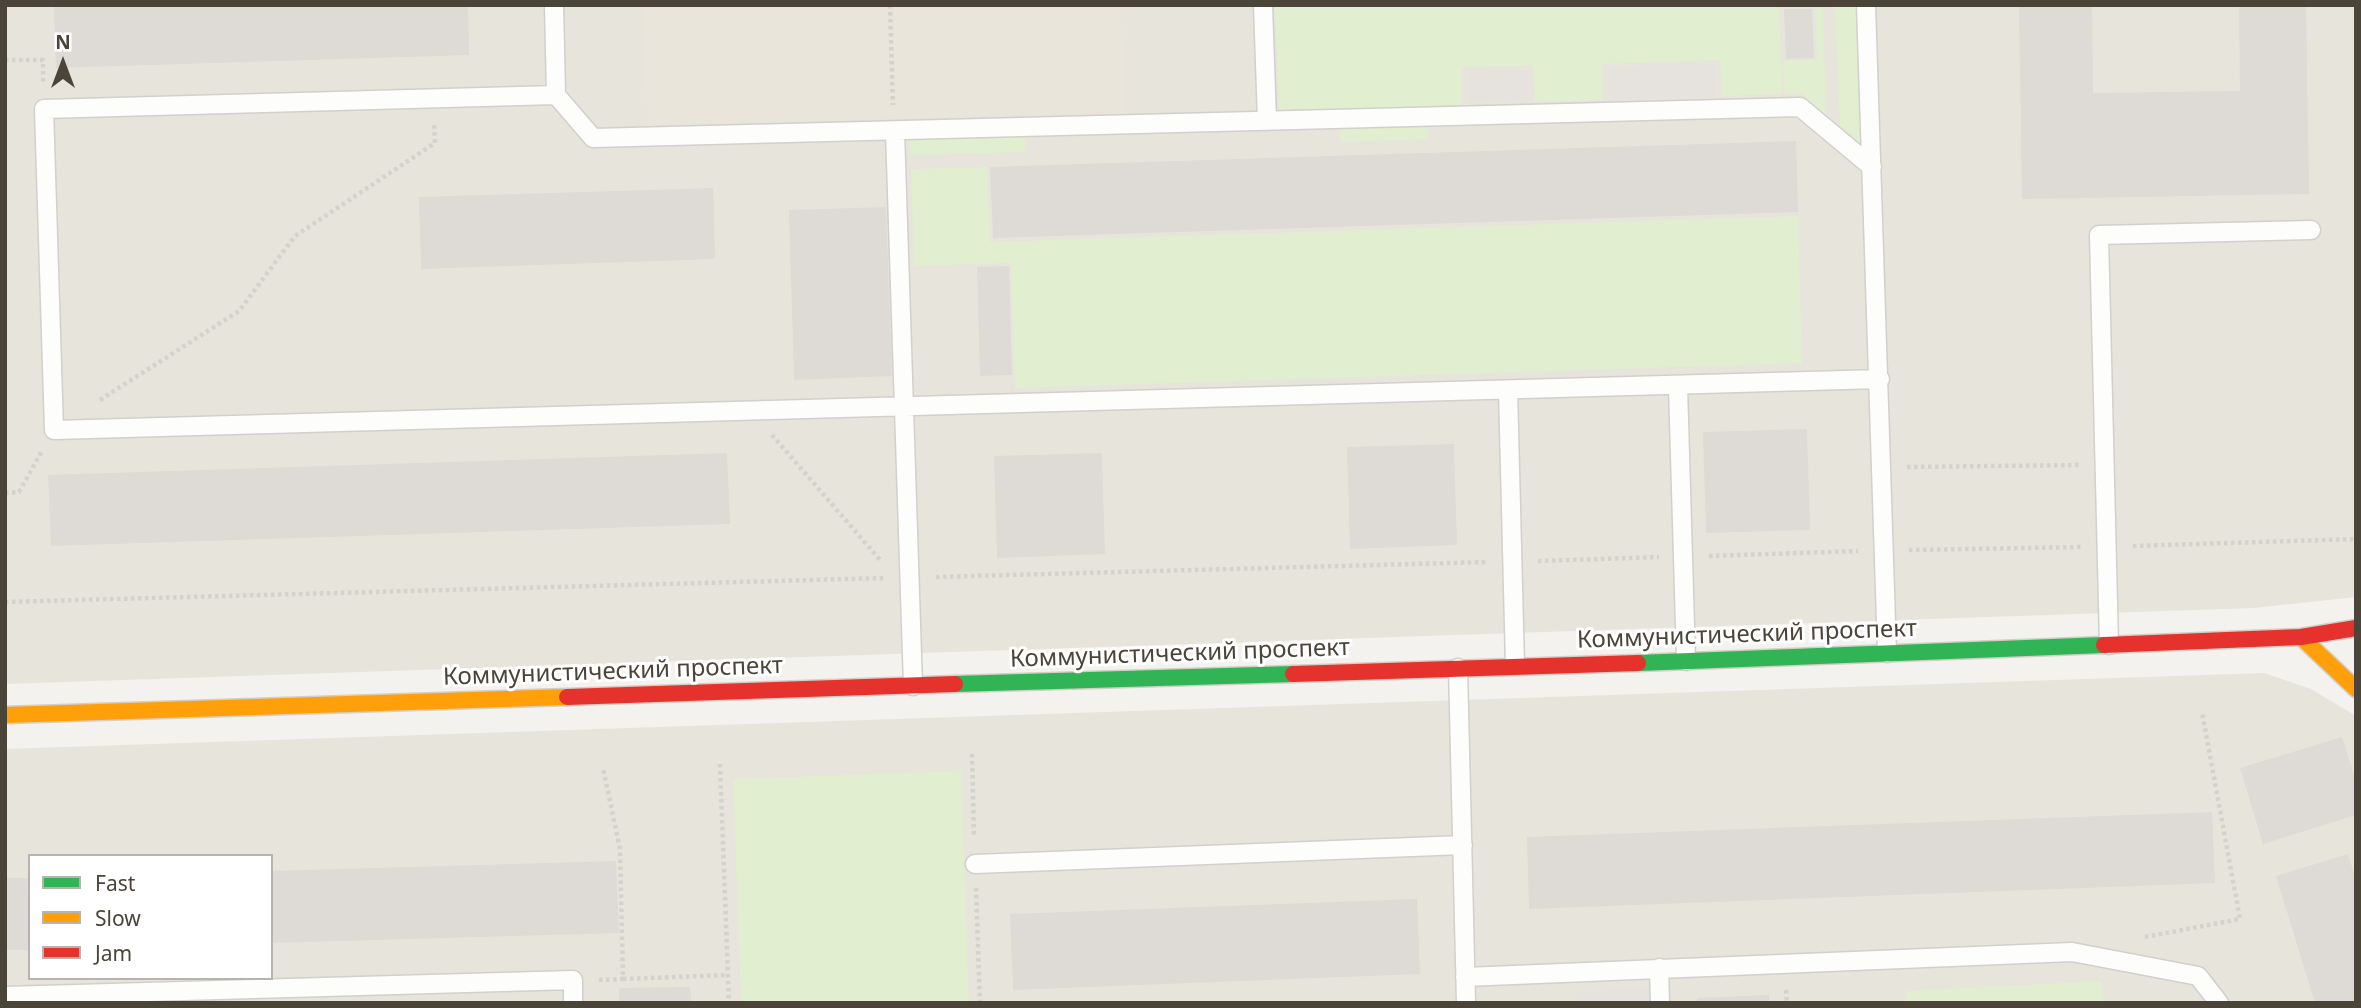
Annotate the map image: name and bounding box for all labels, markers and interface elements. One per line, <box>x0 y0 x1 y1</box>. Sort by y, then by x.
north arrow <box>28 28 98 98</box>
text: N <box>55 29 71 55</box>
street label: Коммунистический проспект <box>1576 615 1918 655</box>
street label: Коммунистический проспект <box>1009 634 1351 674</box>
street label: Коммунистический проспект <box>442 652 784 692</box>
legend <box>28 854 273 980</box>
text: Fast <box>95 869 135 897</box>
text: Slow <box>95 904 141 932</box>
text: Jam <box>95 939 132 967</box>

